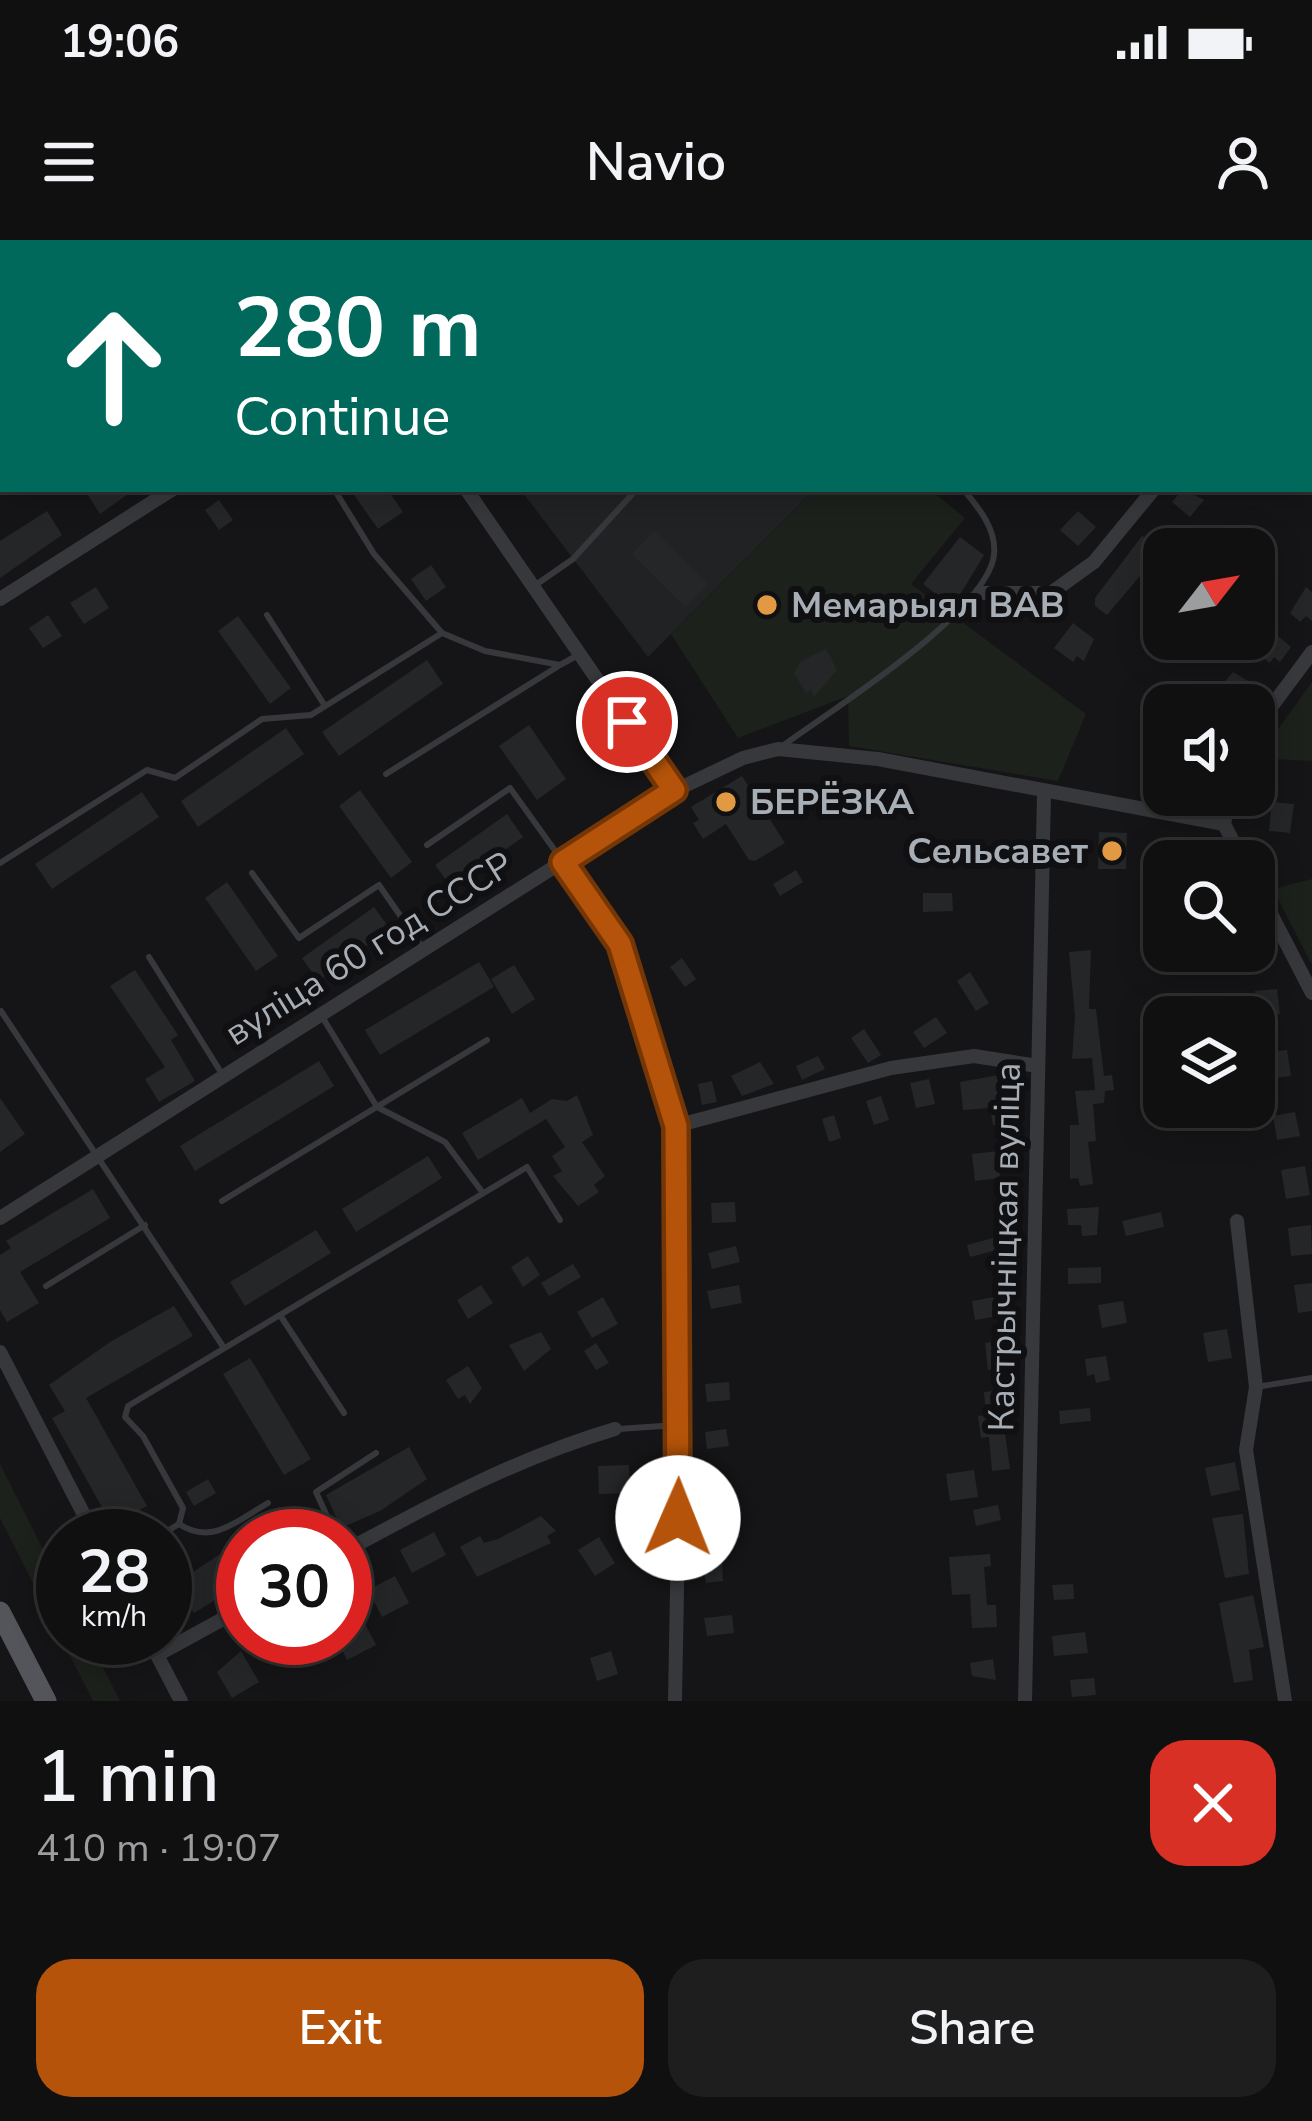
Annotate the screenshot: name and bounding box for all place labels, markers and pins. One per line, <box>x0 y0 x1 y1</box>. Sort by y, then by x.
place label: Мемарыял ВАВ <box>791 581 1065 630</box>
marker: Мемарыял ВАВ <box>754 592 780 618</box>
pin <box>576 671 678 773</box>
place label: БЕРЁЗКА <box>750 778 914 827</box>
marker: БЕРЁЗКА <box>713 789 739 815</box>
place label: Сельсавет <box>907 827 1088 876</box>
marker: Сельсавет <box>1099 838 1125 864</box>

